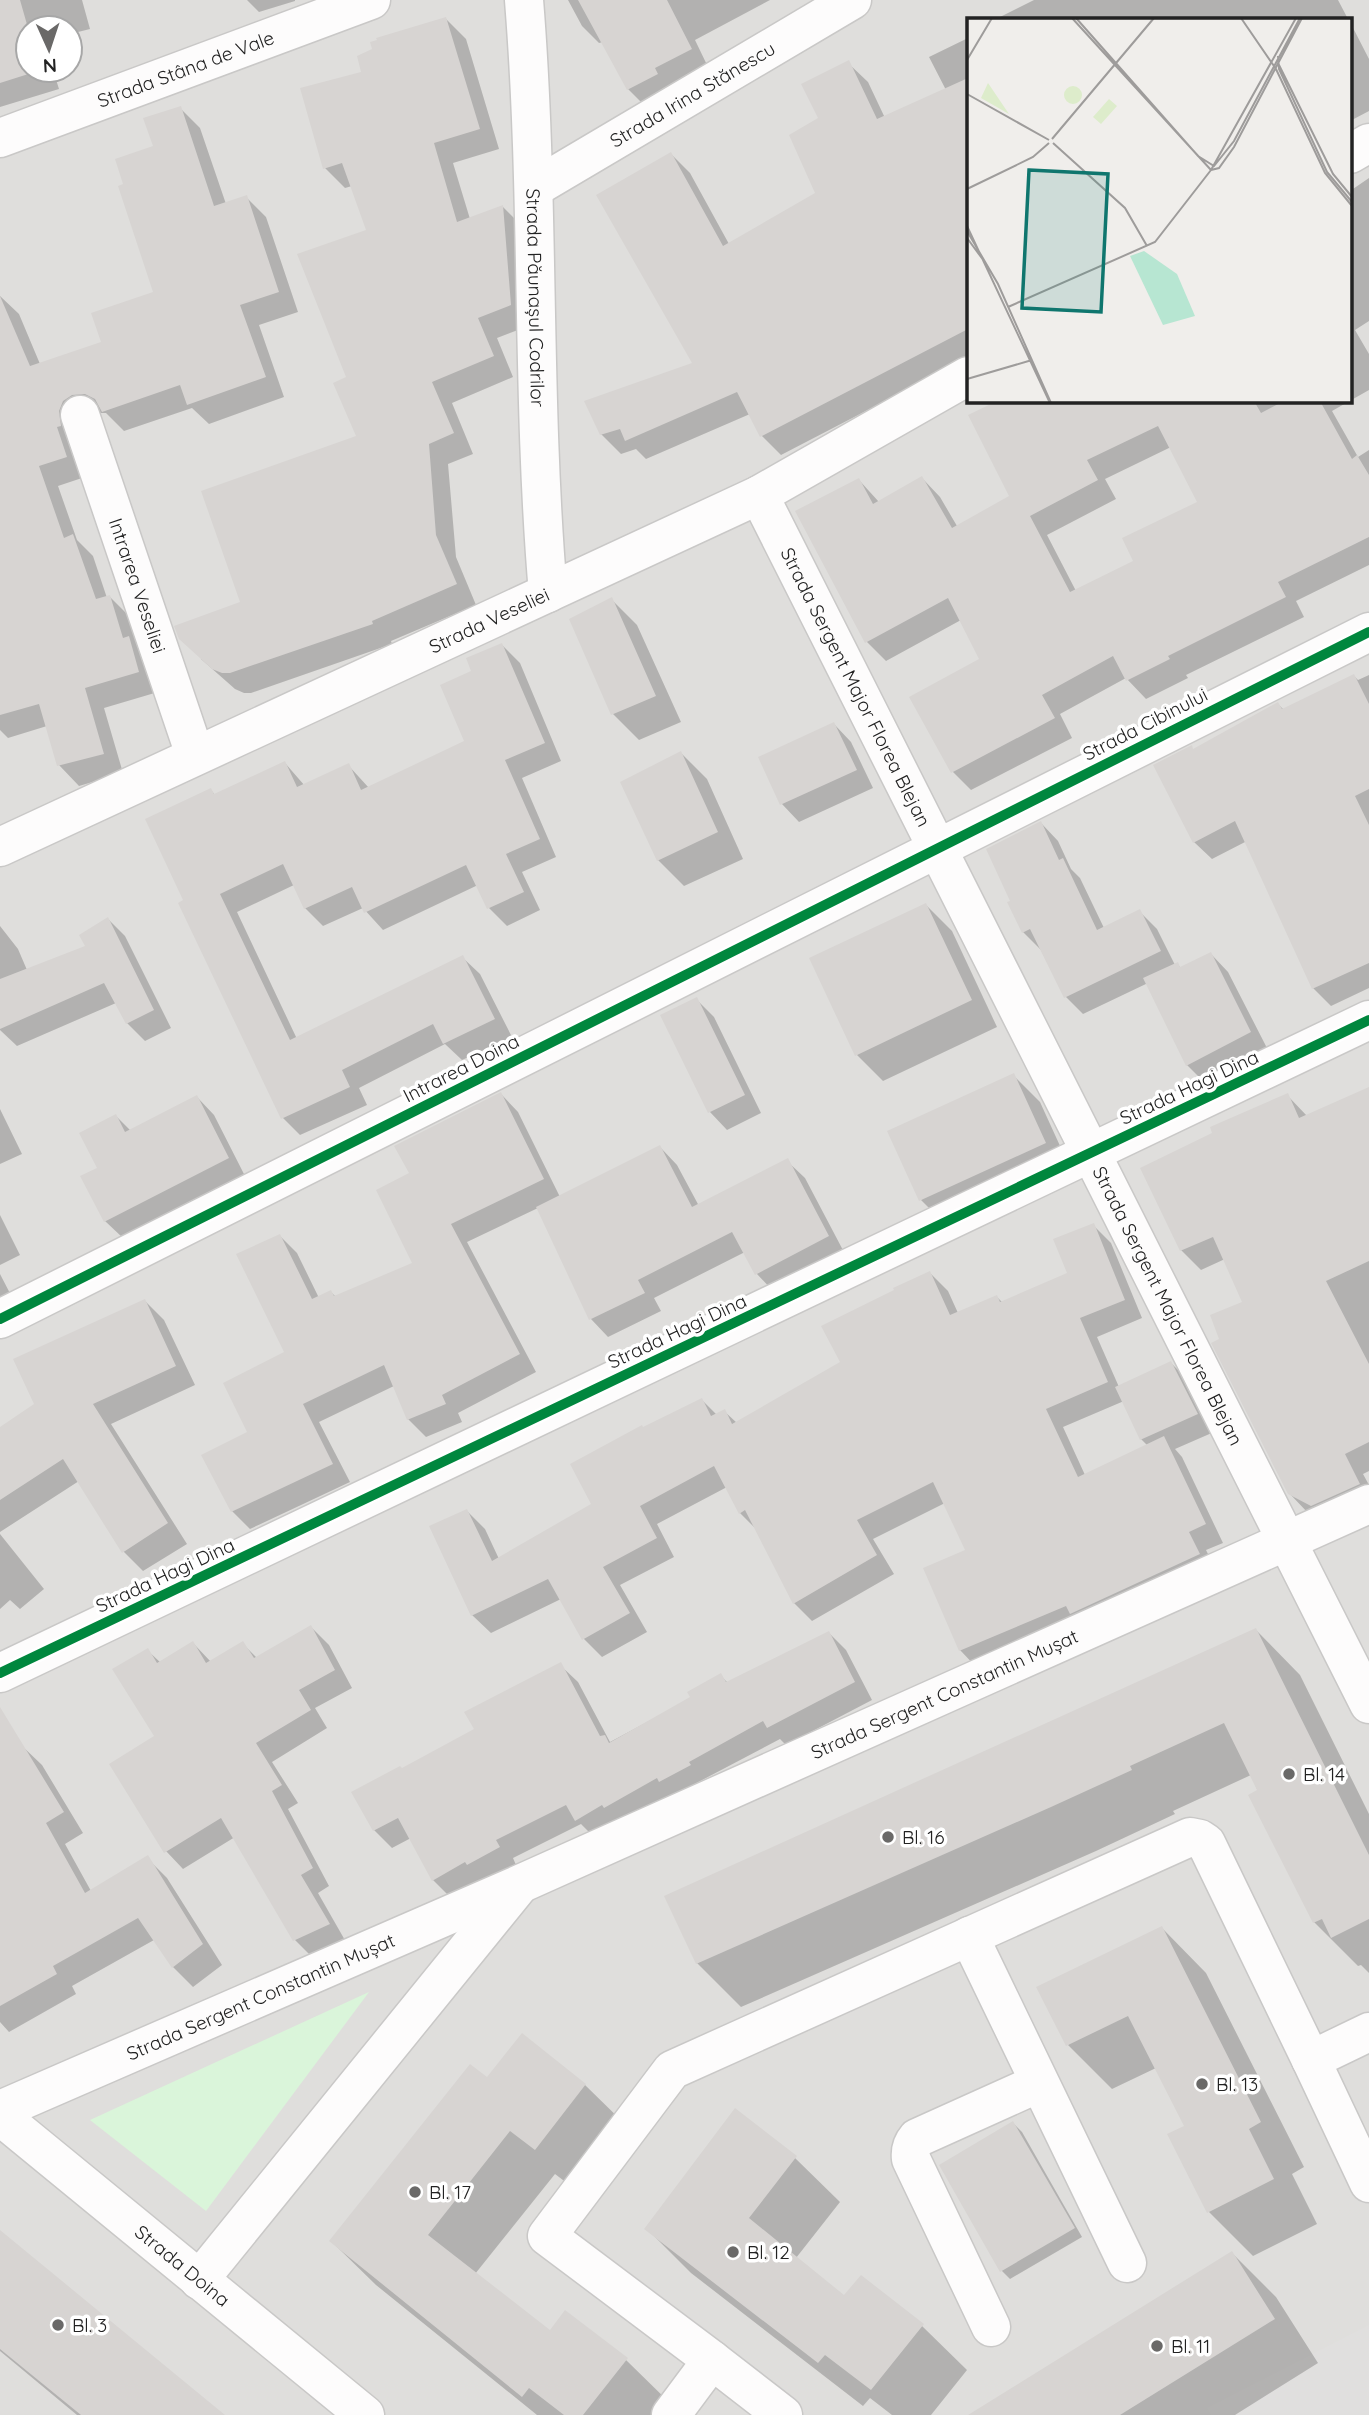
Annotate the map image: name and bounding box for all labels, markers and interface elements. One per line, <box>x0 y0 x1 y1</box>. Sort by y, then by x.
north arrow <box>14 14 84 84</box>
inset map <box>967 18 1352 402</box>
street label: Strada Stâna de Vale <box>94 25 277 113</box>
street label: Strada Irina Stănescu <box>605 36 779 152</box>
text: N <box>42 54 57 78</box>
street label: Strada Păunașul Codrilor <box>521 188 550 408</box>
street label: Intrarea Veseliei <box>104 515 172 656</box>
street label: Strada Sergent Major Florea Blejan <box>775 543 936 830</box>
street label: Strada Veseliei <box>425 582 553 658</box>
street label: Strada Cibinului <box>1079 682 1211 766</box>
street label: Intrarea Doina <box>399 1028 523 1108</box>
street label: Strada Hagi Dina <box>1116 1044 1262 1130</box>
street label: Strada Sergent Major Florea Blejan <box>1088 1162 1248 1449</box>
street label: Strada Hagi Dina <box>604 1288 750 1374</box>
street label: Strada Hagi Dina <box>92 1532 238 1618</box>
street label: Strada Sergent Constantin Mușat <box>807 1624 1082 1764</box>
place label: Bl. 14 <box>1303 1762 1345 1786</box>
marker: Bl. 14 <box>1281 1766 1297 1782</box>
place label: Bl. 16 <box>902 1825 945 1849</box>
marker: Bl. 16 <box>880 1829 896 1845</box>
street label: Strada Sergent Constantin Mușat <box>123 1928 398 2066</box>
place label: Bl. 13 <box>1216 2072 1258 2096</box>
marker: Bl. 13 <box>1194 2076 1210 2092</box>
place label: Bl. 17 <box>429 2180 471 2204</box>
marker: Bl. 17 <box>407 2184 423 2200</box>
street label: Strada Doina <box>130 2220 235 2312</box>
place label: Bl. 12 <box>747 2240 790 2264</box>
marker: Bl. 12 <box>725 2244 741 2260</box>
place label: Bl. 3 <box>72 2313 107 2337</box>
marker: Bl. 3 <box>50 2317 66 2333</box>
place label: Bl. 11 <box>1171 2334 1210 2358</box>
marker: Bl. 11 <box>1149 2338 1165 2354</box>

